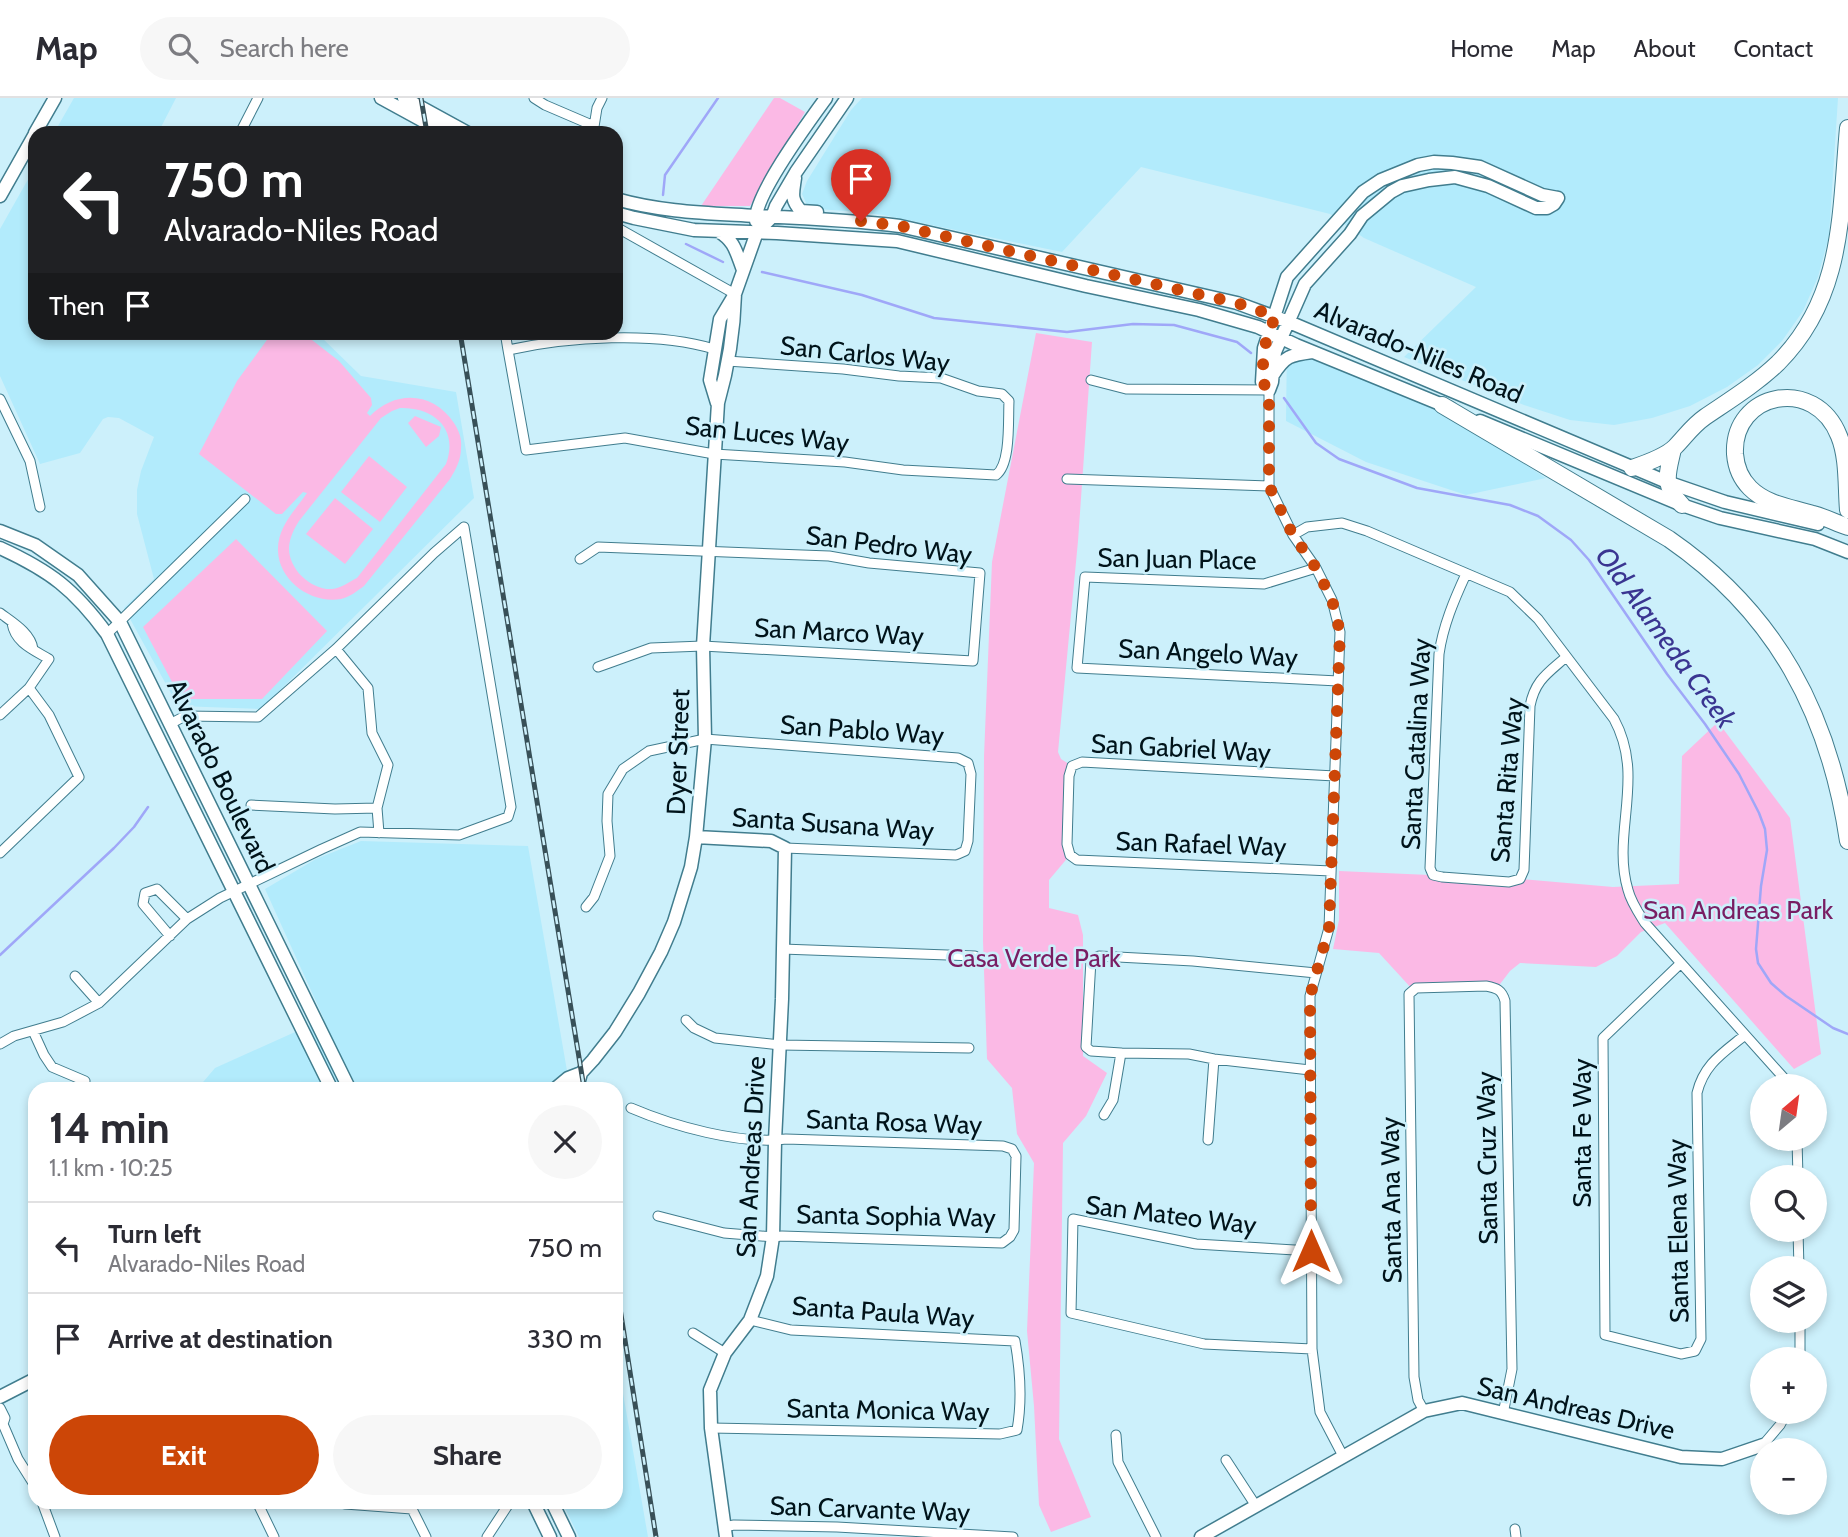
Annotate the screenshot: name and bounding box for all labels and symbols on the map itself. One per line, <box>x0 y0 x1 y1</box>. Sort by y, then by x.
pin <box>831 149 891 221</box>
street label: Alvarado-Niles Road <box>1310 294 1528 410</box>
street label: San Carlos Way <box>779 329 951 379</box>
street label: San Luces Way <box>683 409 851 459</box>
street label: San Pedro Way <box>804 519 974 571</box>
water label: Old Alameda Creek <box>1589 540 1744 735</box>
street label: San Juan Place <box>1097 542 1257 576</box>
street label: San Marco Way <box>753 612 925 652</box>
street label: San Angelo Way <box>1117 632 1299 674</box>
street label: Santa Catalina Way <box>1394 637 1438 851</box>
street label: Alvarado Boulevard <box>160 674 282 878</box>
street label: Dyer Street <box>660 688 696 816</box>
street label: Santa Rita Way <box>1484 696 1530 864</box>
street label: San Pablo Way <box>779 708 945 752</box>
street label: San Gabriel Way <box>1090 727 1272 769</box>
street label: Santa Susana Way <box>731 801 935 847</box>
street label: San Rafael Way <box>1115 825 1287 863</box>
park label: San Andreas Park <box>1643 894 1833 926</box>
park label: Casa Verde Park <box>947 942 1121 974</box>
street label: San Andreas Drive <box>730 1055 772 1259</box>
street label: Santa Fe Way <box>1566 1058 1598 1208</box>
street label: Santa Cruz Way <box>1469 1071 1505 1245</box>
north arrow <box>1750 1074 1827 1152</box>
street label: Santa Rosa Way <box>805 1103 983 1141</box>
street label: Santa Ana Way <box>1374 1116 1408 1284</box>
street label: Santa Elena Way <box>1660 1139 1696 1323</box>
street label: San Mateo Way <box>1084 1189 1258 1241</box>
street label: Santa Sophia Way <box>796 1198 996 1234</box>
position arrow <box>1274 1214 1348 1288</box>
street label: Santa Paula Way <box>791 1290 975 1334</box>
street label: San Andreas Drive <box>1474 1370 1678 1446</box>
street label: Santa Monica Way <box>786 1392 990 1428</box>
street label: San Carvante Way <box>769 1490 971 1528</box>

